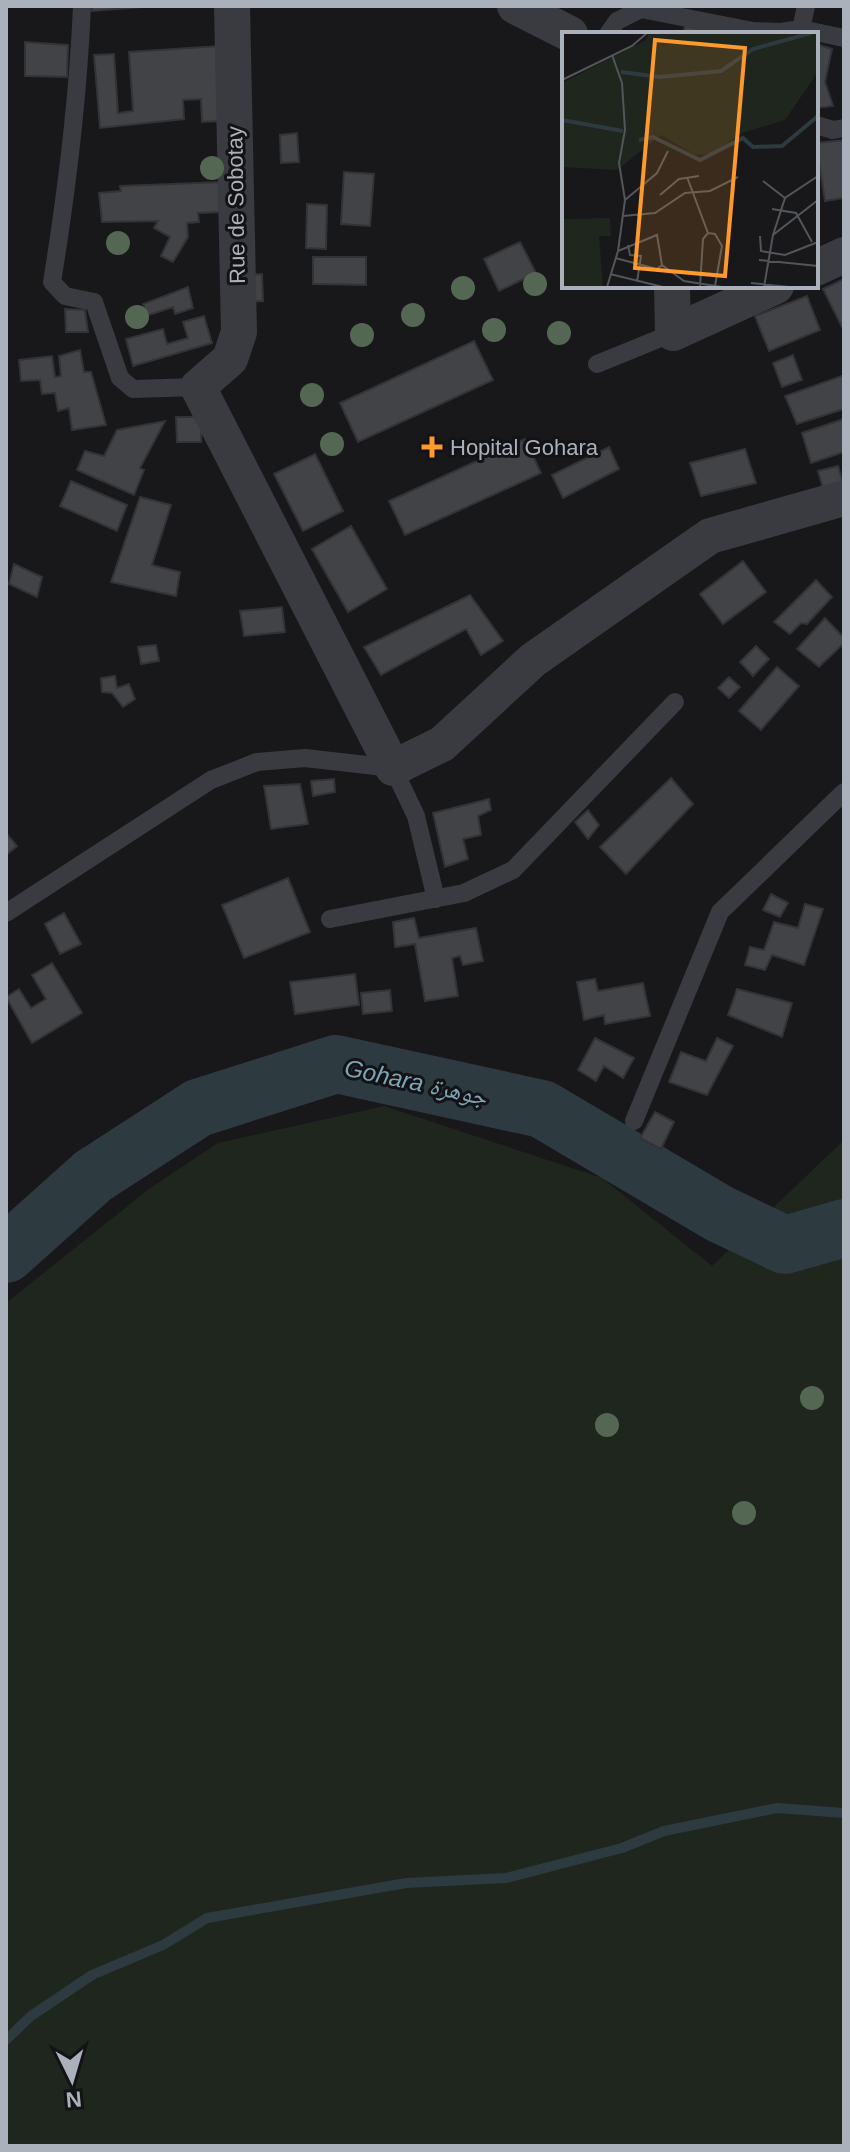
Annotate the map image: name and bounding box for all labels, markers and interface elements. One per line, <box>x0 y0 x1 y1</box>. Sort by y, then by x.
inset map <box>562 32 818 288</box>
street label: Rue de Sobotay <box>222 126 250 284</box>
place label: Hopital Gohara <box>450 435 599 460</box>
marker: Hopital Gohara <box>421 436 443 458</box>
water label: Gohara جوهرة <box>342 1054 490 1111</box>
north arrow <box>32 2040 112 2120</box>
text: N <box>65 2086 83 2113</box>

